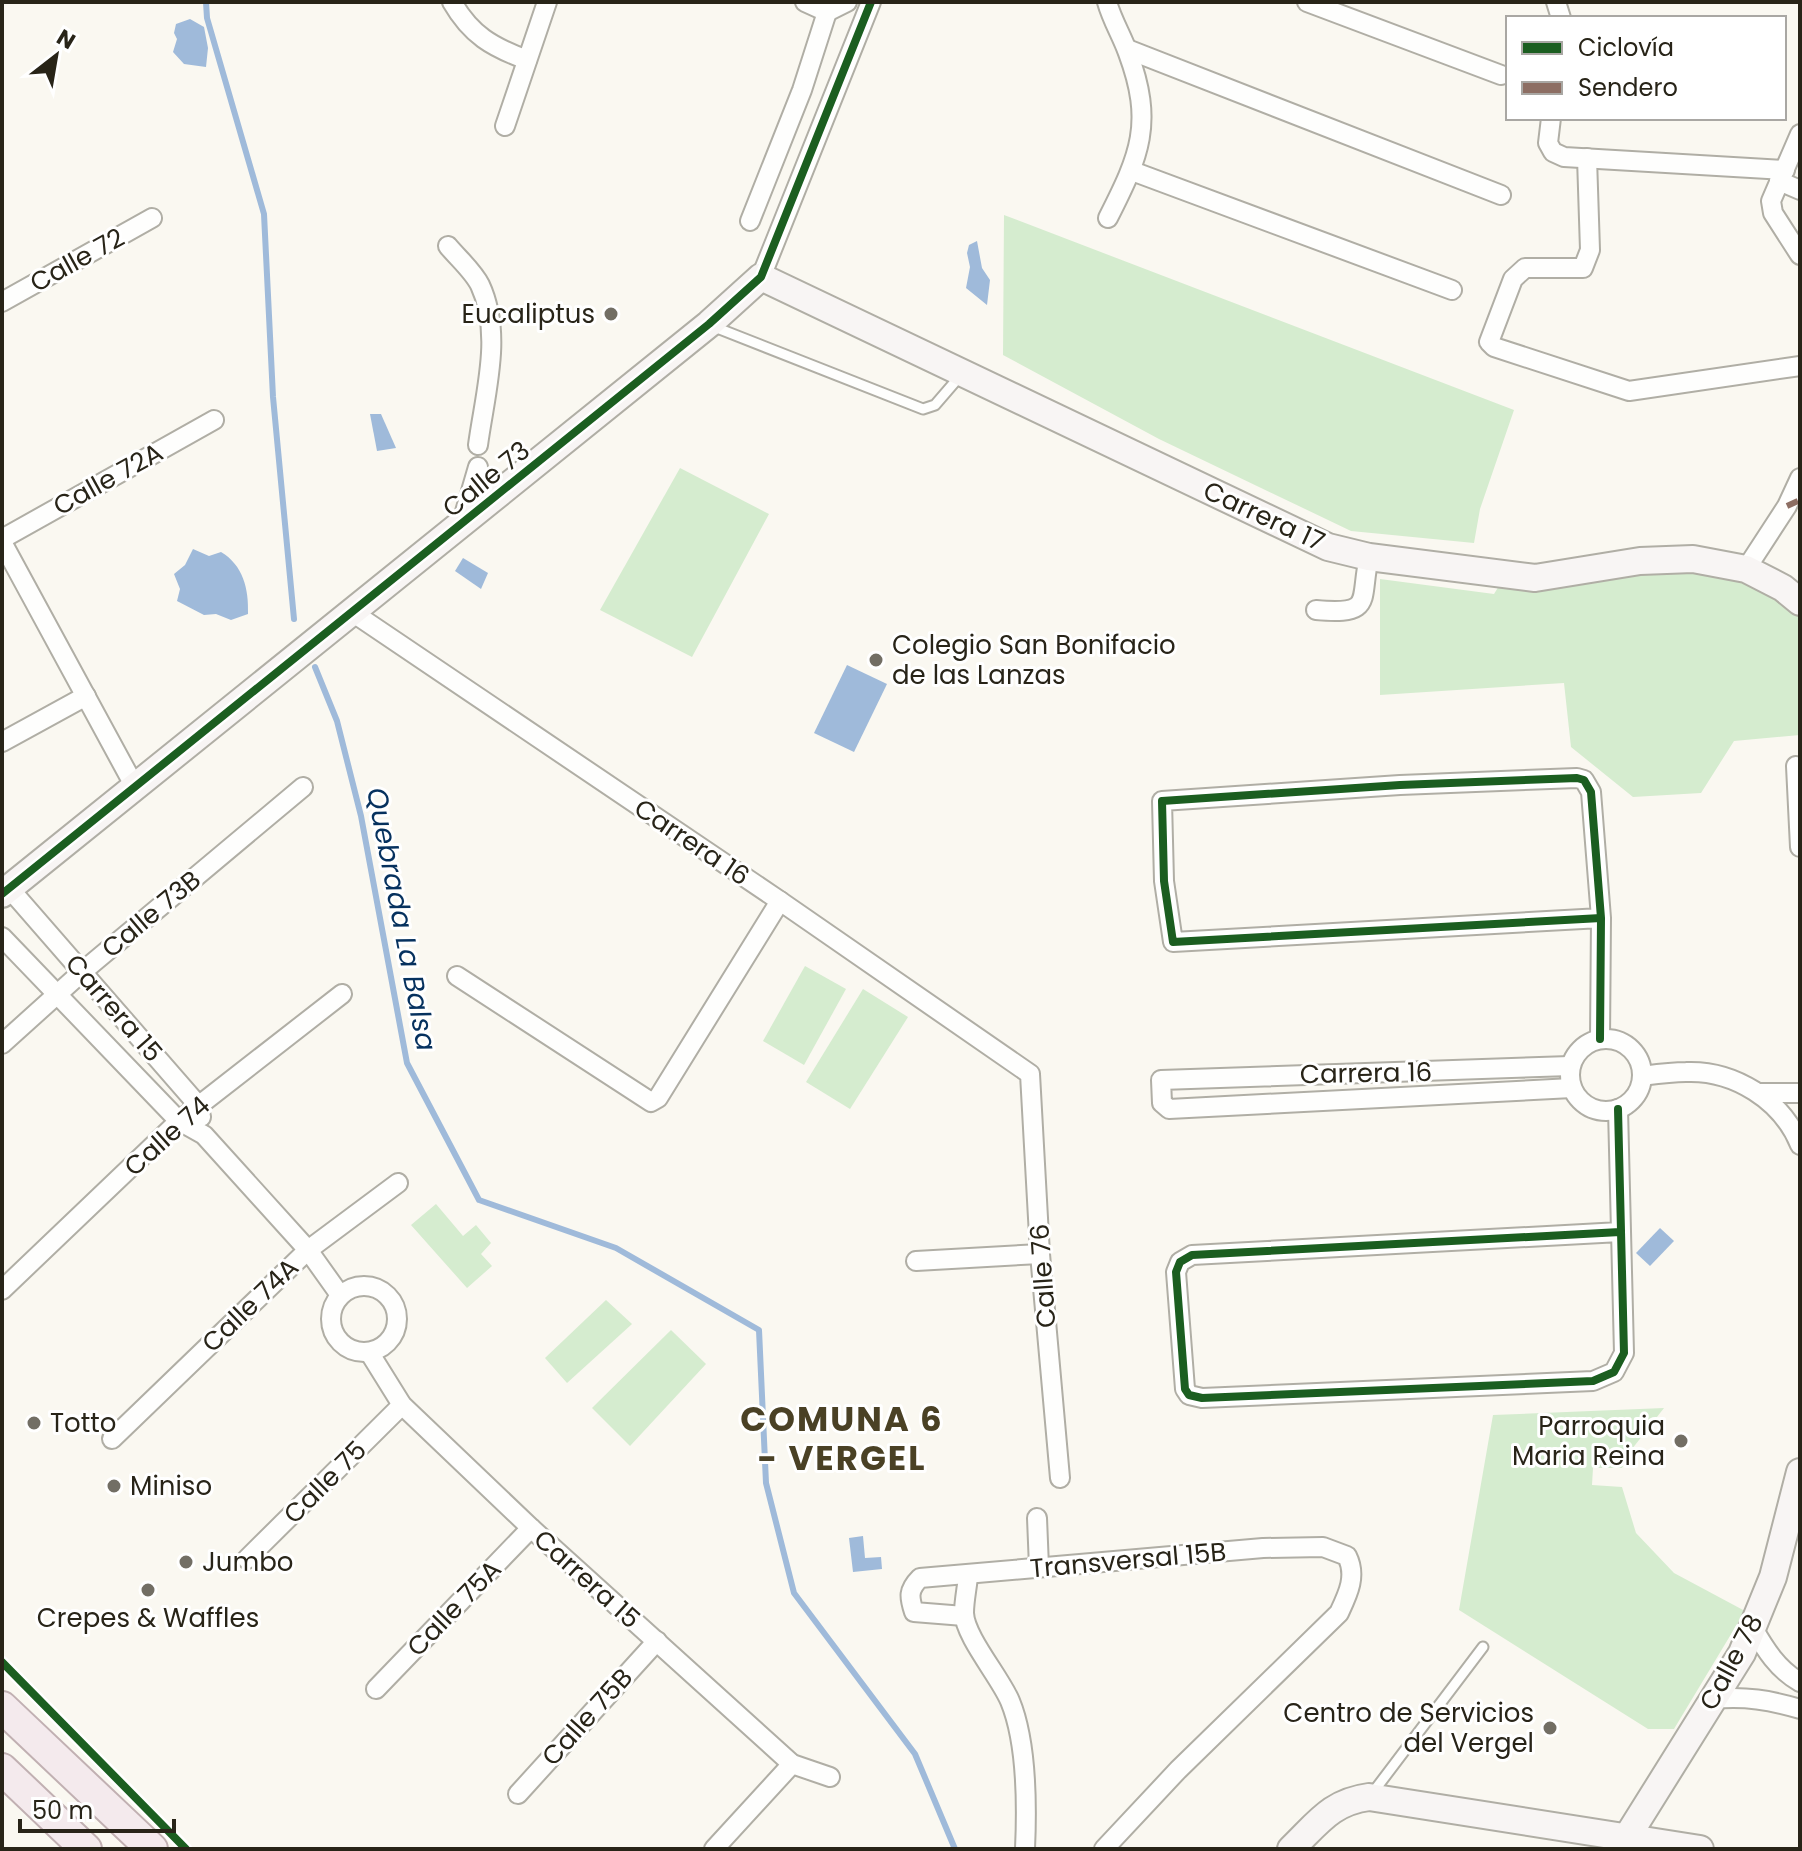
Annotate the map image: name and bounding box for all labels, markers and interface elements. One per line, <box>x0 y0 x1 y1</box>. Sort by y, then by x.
north arrow <box>16 16 96 96</box>
legend <box>1506 16 1786 120</box>
text: N <box>51 22 81 57</box>
text: Ciclovía <box>1578 31 1674 64</box>
text: Sendero <box>1578 71 1678 104</box>
street label: Calle 72 <box>23 219 131 301</box>
place label: Eucaliptus <box>462 296 595 332</box>
marker: Eucaliptus <box>602 305 620 323</box>
street label: Calle 73 <box>435 433 537 525</box>
street label: Calle 72A <box>47 434 169 524</box>
street label: Carrera 17 <box>1198 472 1330 560</box>
place label: Colegio San Bonifacio de las Lanzas <box>892 627 1176 693</box>
marker: Colegio San Bonifacio de las Lanzas <box>867 651 885 669</box>
water label: Quebrada La Balsa <box>357 784 446 1054</box>
street label: Carrera 16 <box>627 790 757 894</box>
street label: Calle 73B <box>94 862 208 966</box>
street label: Carrera 15 <box>57 946 171 1070</box>
street label: Carrera 16 <box>1300 1054 1432 1092</box>
street label: Calle 74 <box>116 1088 218 1184</box>
street label: Calle 76 <box>1021 1223 1065 1329</box>
street label: Calle 74A <box>194 1250 306 1360</box>
district label: COMUNA 6 - VERGEL <box>740 1395 944 1482</box>
place label: Totto <box>50 1405 116 1441</box>
place label: Parroquia Maria Reina <box>1512 1408 1665 1474</box>
marker: Totto <box>25 1414 43 1432</box>
street label: Calle 75 <box>275 1432 375 1532</box>
marker: Parroquia Maria Reina <box>1672 1432 1690 1450</box>
place label: Miniso <box>130 1468 212 1504</box>
marker: Miniso <box>105 1477 123 1495</box>
street label: Carrera 15 <box>526 1521 648 1637</box>
street label: Transversal 15B <box>1028 1533 1228 1587</box>
place label: Jumbo <box>202 1544 293 1580</box>
street label: Calle 75A <box>399 1552 509 1664</box>
marker: Jumbo <box>177 1553 195 1571</box>
marker: Crepes & Waffles <box>139 1581 157 1599</box>
place label: Crepes & Waffles <box>37 1600 259 1636</box>
street label: Calle 78 <box>1691 1608 1771 1716</box>
street label: Calle 75B <box>533 1660 641 1774</box>
place label: Centro de Servicios del Vergel <box>1283 1695 1534 1761</box>
marker: Centro de Servicios del Vergel <box>1541 1719 1559 1737</box>
scale bar <box>20 1783 174 1833</box>
text: 50 m <box>32 1794 93 1827</box>

